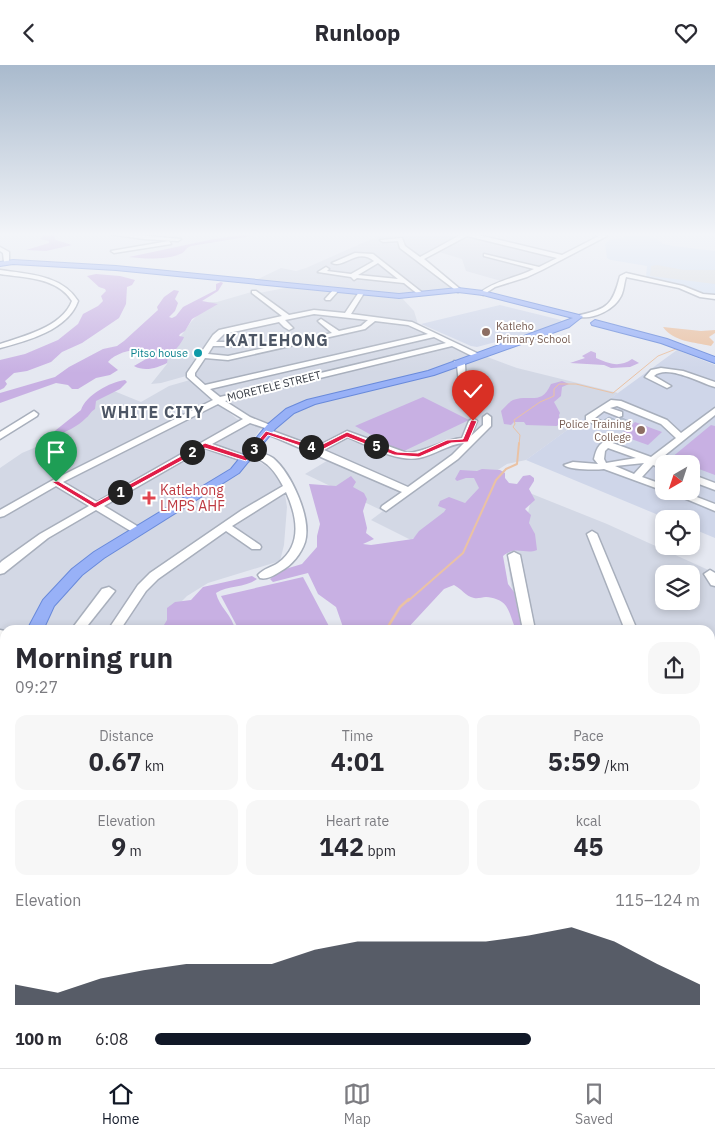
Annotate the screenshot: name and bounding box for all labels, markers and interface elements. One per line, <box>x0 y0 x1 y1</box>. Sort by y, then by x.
text: Runloop <box>315 18 400 47</box>
icon: back <box>15 19 43 47</box>
icon: heart <box>672 19 700 47</box>
place label: Katleho Primary School <box>496 319 571 346</box>
marker: Katleho Primary School <box>480 326 492 338</box>
district label: KATLEHONG <box>225 330 329 350</box>
place label: Pitso house <box>131 346 188 360</box>
marker: Pitso house <box>192 347 204 359</box>
street label: MORETELE STREET <box>226 367 323 404</box>
pin <box>452 370 494 421</box>
icon: check <box>459 377 487 405</box>
district label: WHITE CITY <box>101 402 205 422</box>
place label: Police Training College <box>559 417 631 444</box>
marker: Police Training College <box>635 424 647 436</box>
pin <box>35 431 77 482</box>
pin: 5 <box>364 433 388 459</box>
pin: 4 <box>298 435 324 459</box>
pin: 3 <box>242 437 266 461</box>
text: 5 <box>372 437 381 455</box>
icon: arrive <box>42 438 70 466</box>
text: 4 <box>307 438 316 456</box>
pin: 2 <box>180 439 204 465</box>
text: 3 <box>250 440 259 458</box>
text: 2 <box>188 443 197 461</box>
north arrow <box>655 455 700 500</box>
map controls <box>655 455 700 610</box>
pin: 1 <box>108 479 132 505</box>
place label: Katlehong LMPS AHF <box>160 481 225 515</box>
text: 1 <box>116 483 125 501</box>
marker: Katlehong LMPS AHF <box>142 491 156 505</box>
button: locate <box>655 510 700 555</box>
button: layers <box>655 565 700 610</box>
text: Morning run <box>15 639 173 676</box>
button: share <box>648 642 700 694</box>
text: 09:27 <box>15 677 58 697</box>
text: Distance <box>99 727 154 745</box>
text: Time <box>342 727 373 745</box>
text: Pace <box>573 727 604 745</box>
text: 0.67 <box>89 745 141 778</box>
text: 4:01 <box>331 745 384 778</box>
text: 5:59 <box>548 745 601 778</box>
text: km <box>141 757 164 775</box>
text: /km <box>601 757 629 775</box>
text: Elevation <box>98 812 156 830</box>
text: Heart rate <box>326 812 389 830</box>
text: kcal <box>576 812 601 830</box>
text: 9 <box>111 830 126 863</box>
text: 142 <box>319 830 364 863</box>
text: 45 <box>573 830 604 863</box>
text: m <box>126 842 142 860</box>
text: bpm <box>364 842 396 860</box>
text: Elevation <box>15 890 81 910</box>
text: 115–124 m <box>615 890 700 910</box>
text: 100 m <box>15 1029 62 1049</box>
text: 6:08 <box>95 1029 128 1049</box>
tab: Home <box>102 1080 140 1128</box>
tab: Map <box>343 1080 371 1128</box>
tab: Saved <box>575 1080 613 1128</box>

